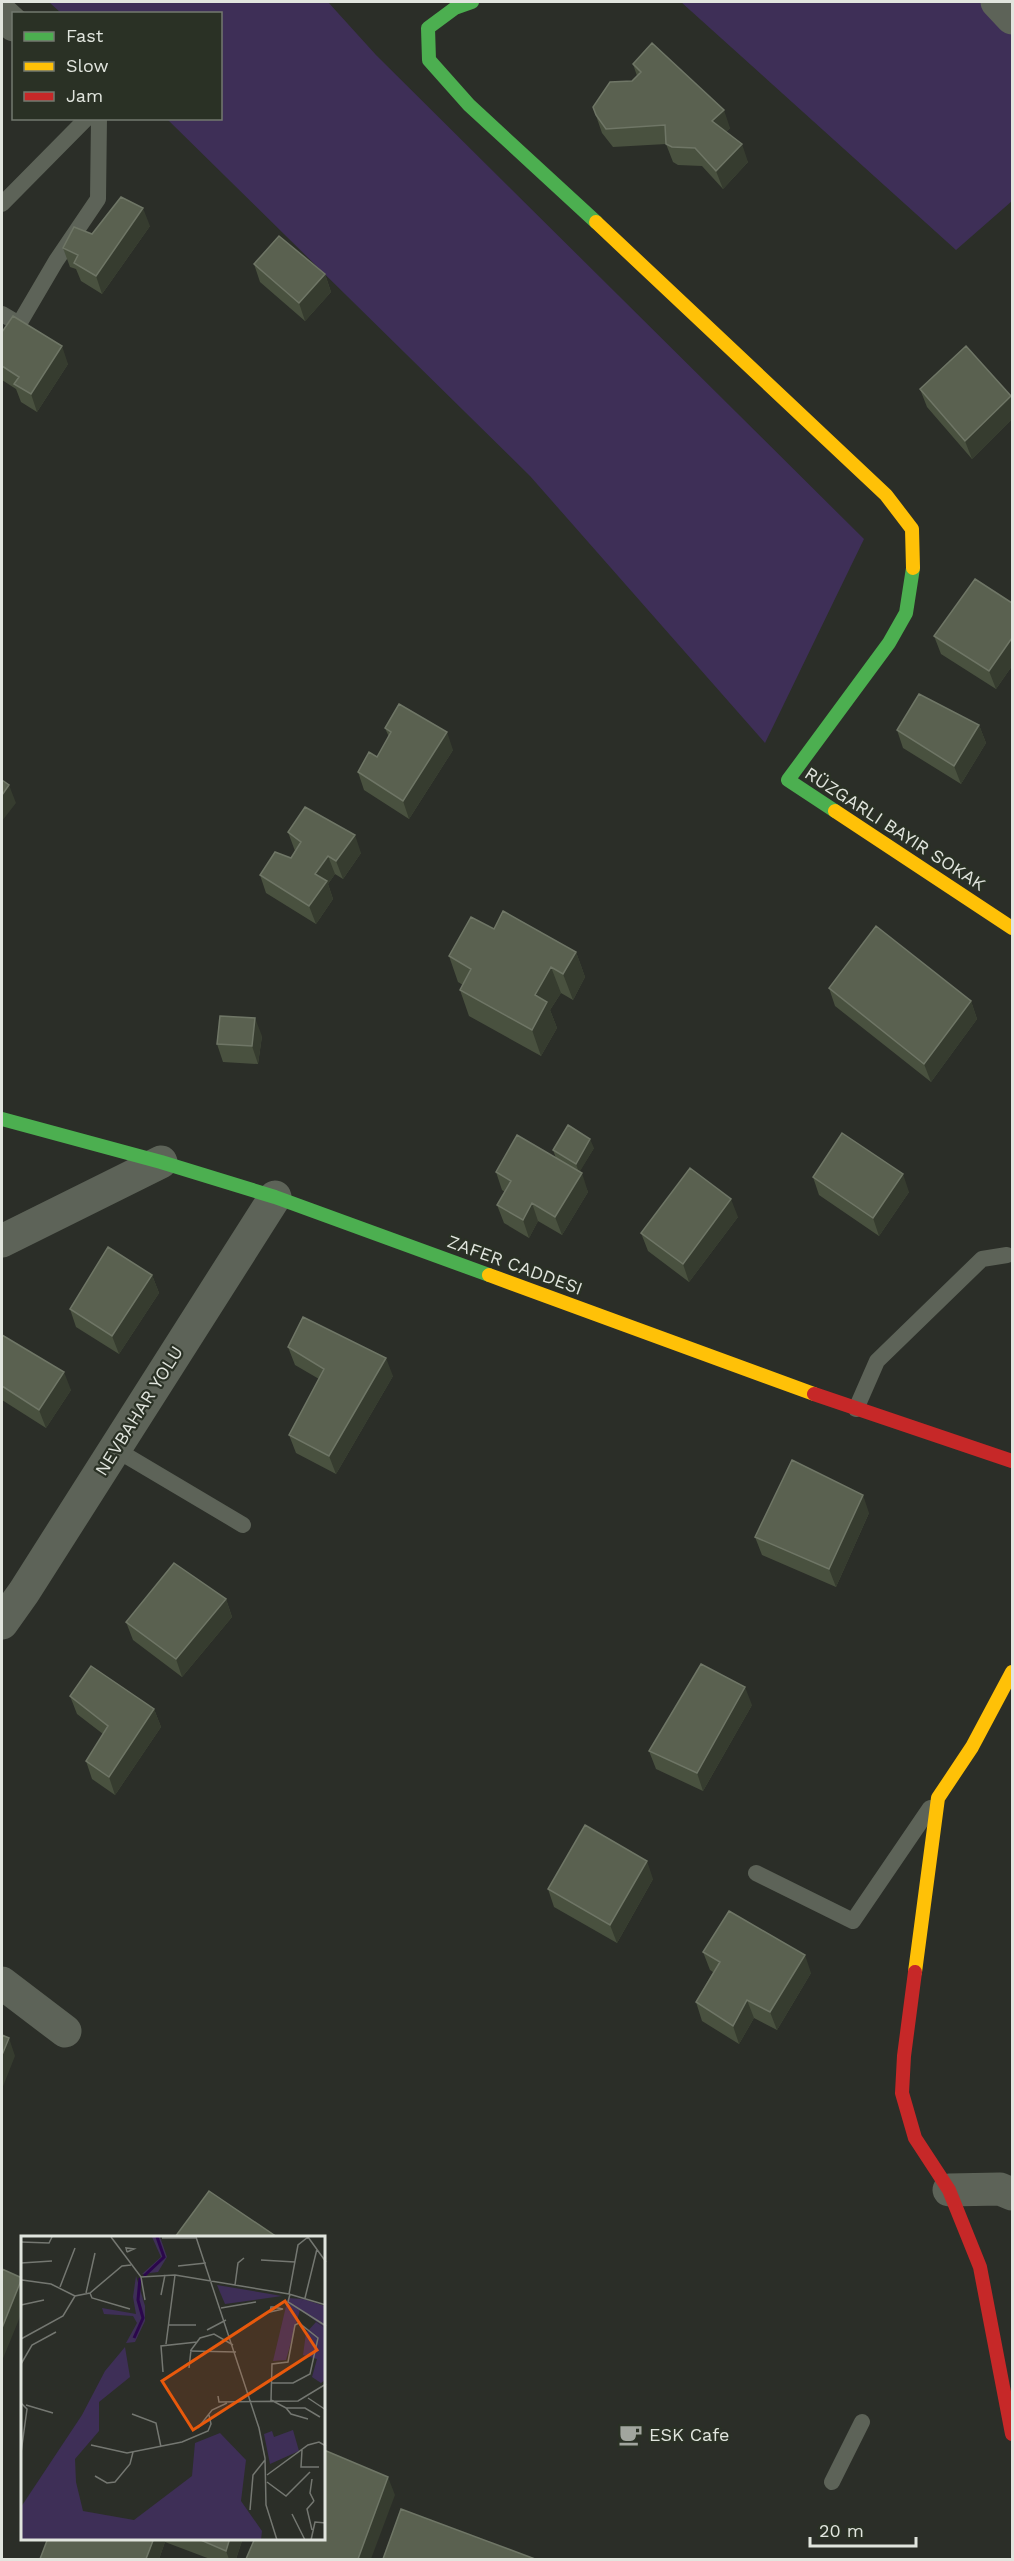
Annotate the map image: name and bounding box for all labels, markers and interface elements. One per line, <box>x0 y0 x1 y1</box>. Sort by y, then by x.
legend <box>12 12 222 120</box>
text: Fast <box>66 25 104 46</box>
text: Slow <box>66 55 109 76</box>
text: Jam <box>66 85 103 106</box>
street label: RÜZGARLI BAYIR SOKAK <box>801 762 990 895</box>
street label: ZAFER CADDESI <box>445 1230 586 1299</box>
street label: NEVBAHAR YOLU <box>90 1342 187 1479</box>
inset map <box>21 2236 326 2540</box>
cafe icon: ESK Cafe <box>618 2422 644 2448</box>
place label: ESK Cafe <box>649 2424 729 2445</box>
scale bar <box>810 2510 916 2548</box>
text: 20 m <box>819 2520 864 2541</box>

